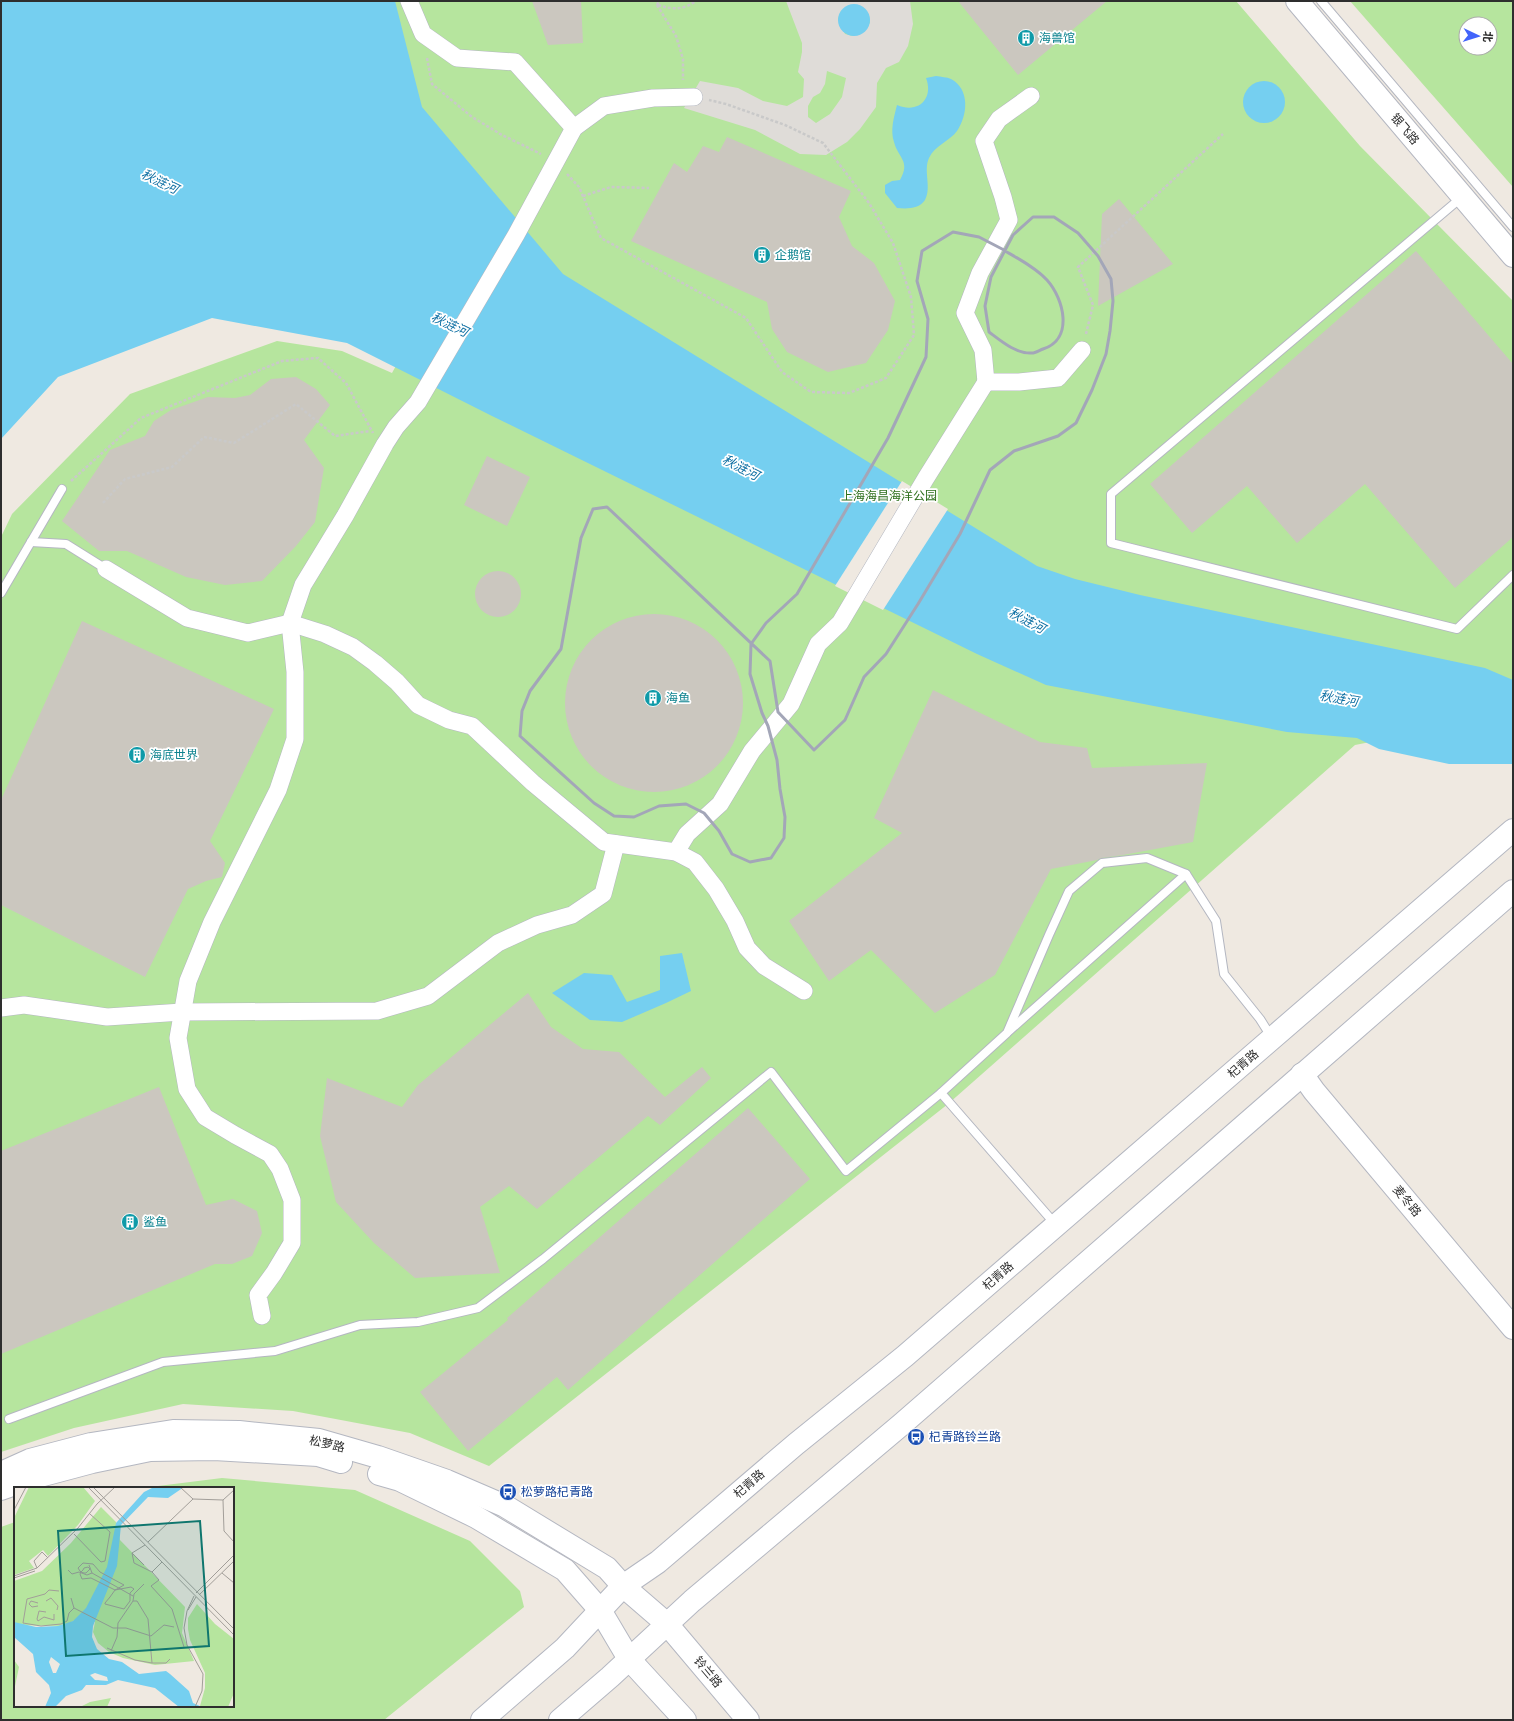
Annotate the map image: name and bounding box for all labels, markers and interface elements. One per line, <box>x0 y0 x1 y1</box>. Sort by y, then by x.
north arrow <box>1458 16 1498 56</box>
building icon: 海兽馆 <box>1016 28 1036 48</box>
place label: 海兽馆 <box>1039 31 1075 45</box>
text: 北 <box>1481 31 1494 43</box>
street label: 银飞路 <box>1388 111 1422 147</box>
water label: 秋涟河 <box>139 166 183 198</box>
building icon: 企鹅馆 <box>752 245 772 265</box>
place label: 企鹅馆 <box>775 248 811 262</box>
water label: 秋涟河 <box>429 309 473 341</box>
water label: 秋涟河 <box>720 452 764 484</box>
park label: 上海海昌海洋公园 <box>841 489 937 503</box>
water label: 秋涟河 <box>1006 605 1050 638</box>
building icon: 海鱼 <box>643 688 663 708</box>
water label: 秋涟河 <box>1318 688 1362 710</box>
place label: 海鱼 <box>666 691 690 705</box>
building icon: 海底世界 <box>127 745 147 765</box>
place label: 海底世界 <box>150 748 198 762</box>
street label: 杞青路 <box>1225 1047 1261 1081</box>
street label: 麦冬路 <box>1390 1183 1424 1219</box>
building icon: 鲨鱼 <box>120 1212 140 1232</box>
place label: 鲨鱼 <box>143 1215 167 1229</box>
street label: 杞青路 <box>980 1259 1016 1293</box>
bus stop icon: 杞青路铃兰路 <box>906 1427 926 1447</box>
place label: 杞青路铃兰路 <box>929 1430 1001 1444</box>
street label: 松萝路 <box>308 1433 346 1455</box>
street label: 杞青路 <box>731 1467 767 1501</box>
bus stop icon: 松萝路杞青路 <box>498 1482 518 1502</box>
place label: 松萝路杞青路 <box>521 1485 593 1499</box>
inset map <box>14 1487 234 1707</box>
street label: 铃兰路 <box>691 1654 725 1690</box>

